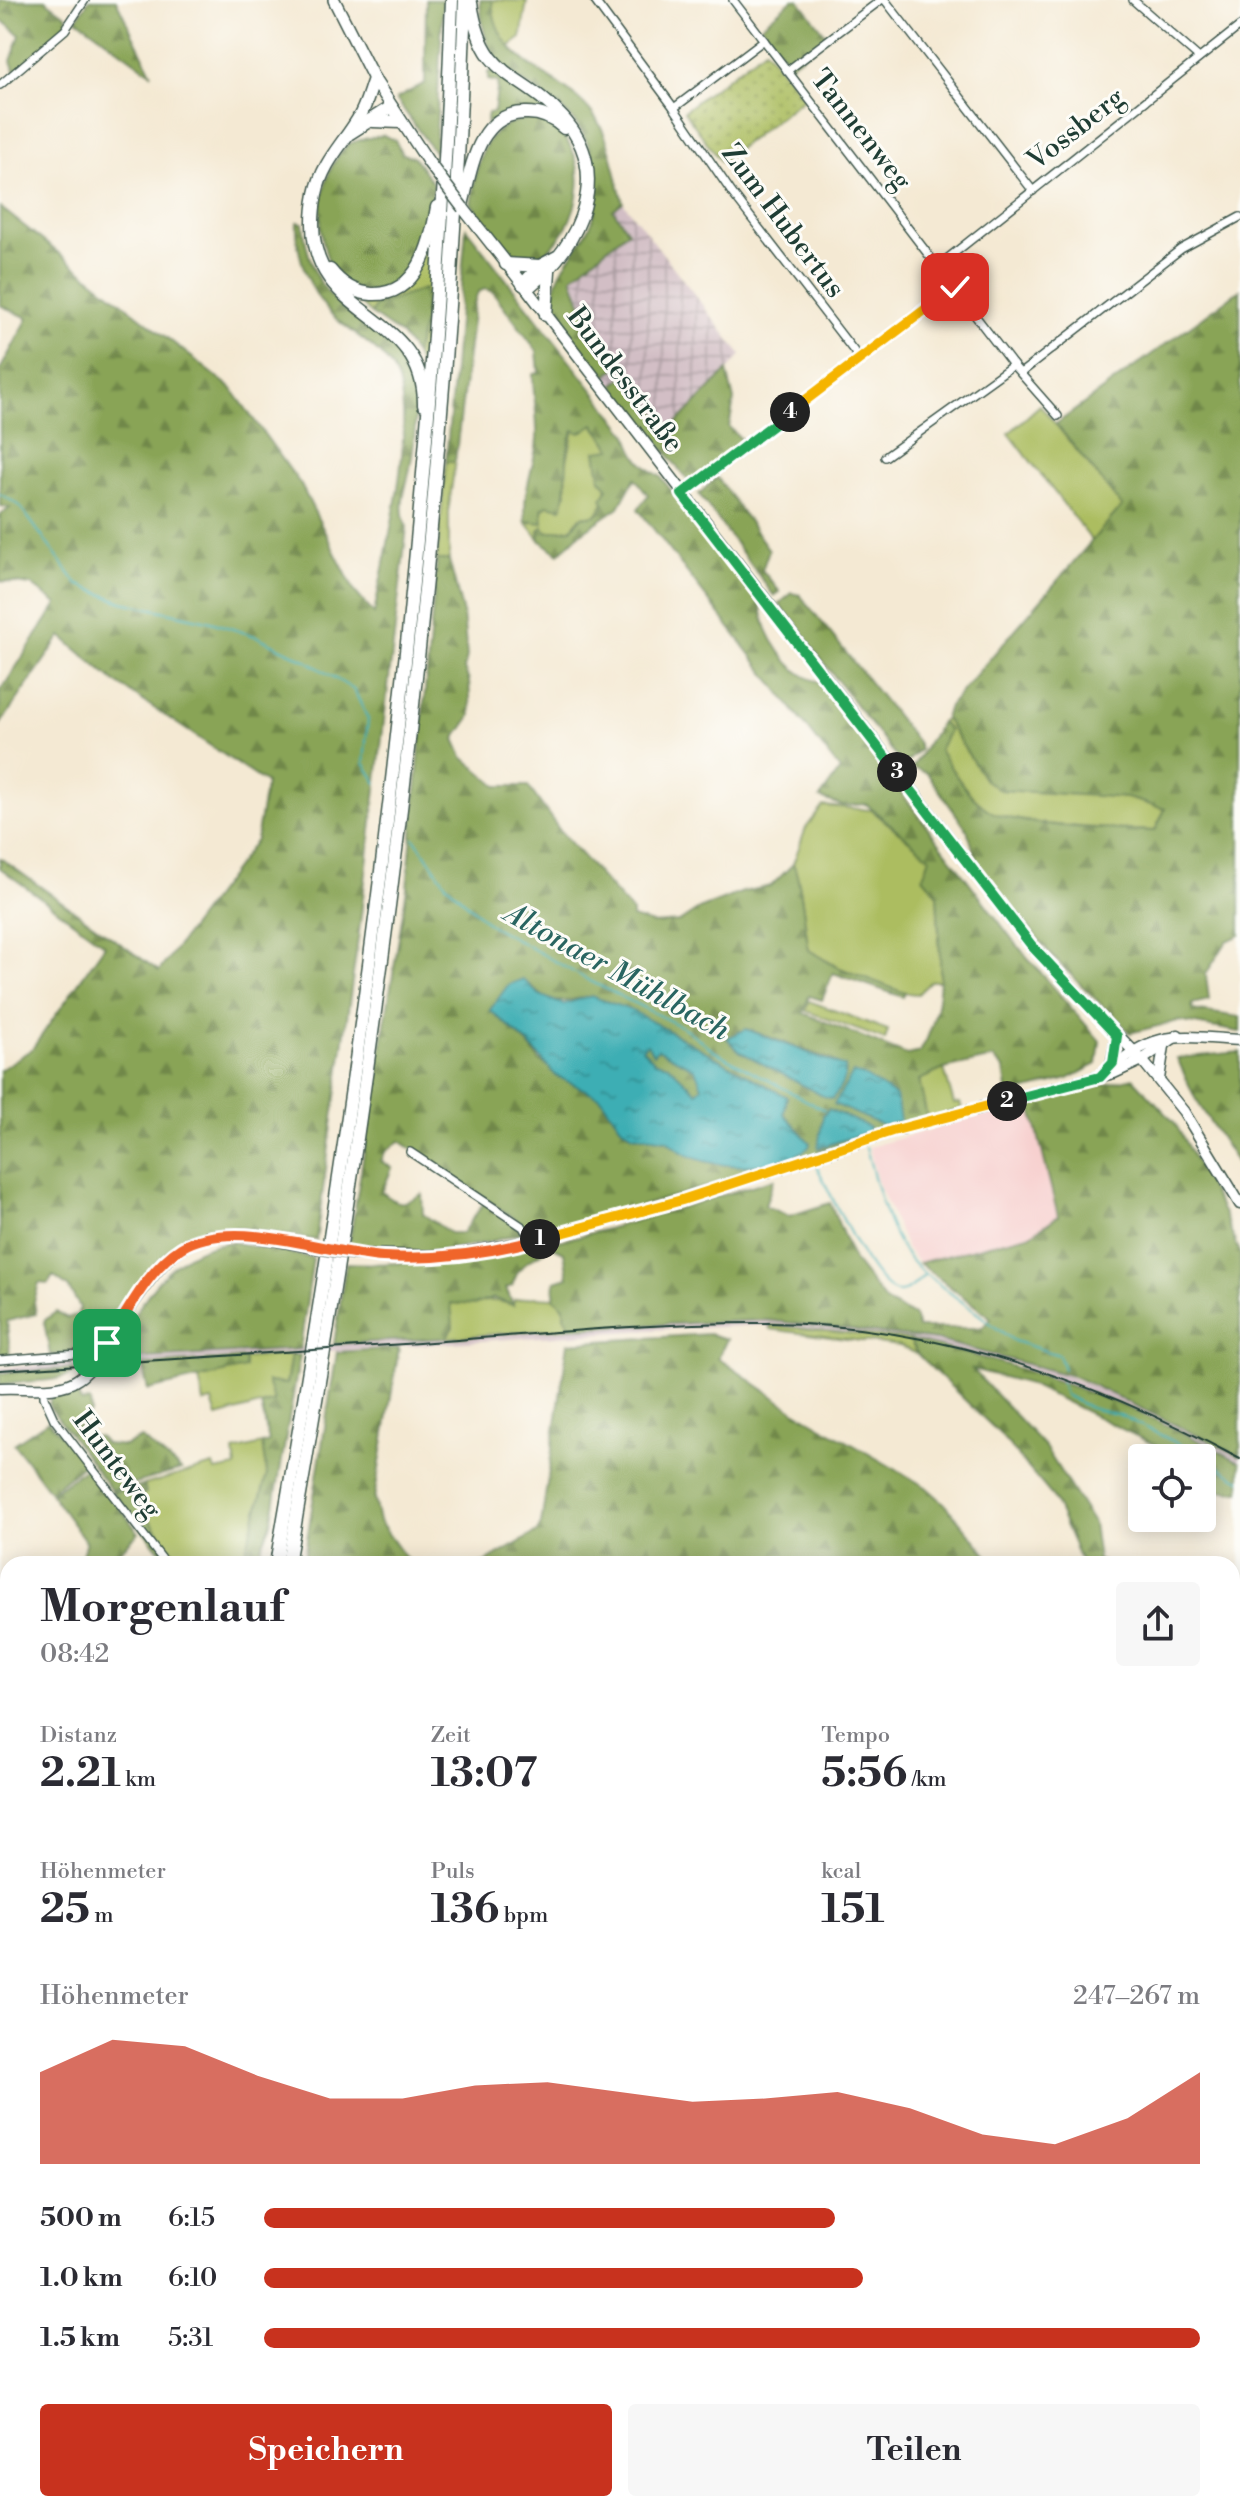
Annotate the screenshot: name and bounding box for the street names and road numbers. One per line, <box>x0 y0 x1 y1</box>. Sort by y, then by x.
street label: Tannenweg <box>803 62 919 198</box>
street label: Vossberg <box>1019 80 1132 179</box>
street label: Zum Hubertus <box>714 137 852 305</box>
street label: Bundesstraße <box>558 300 691 460</box>
street label: Hunteweg <box>65 1404 169 1526</box>

